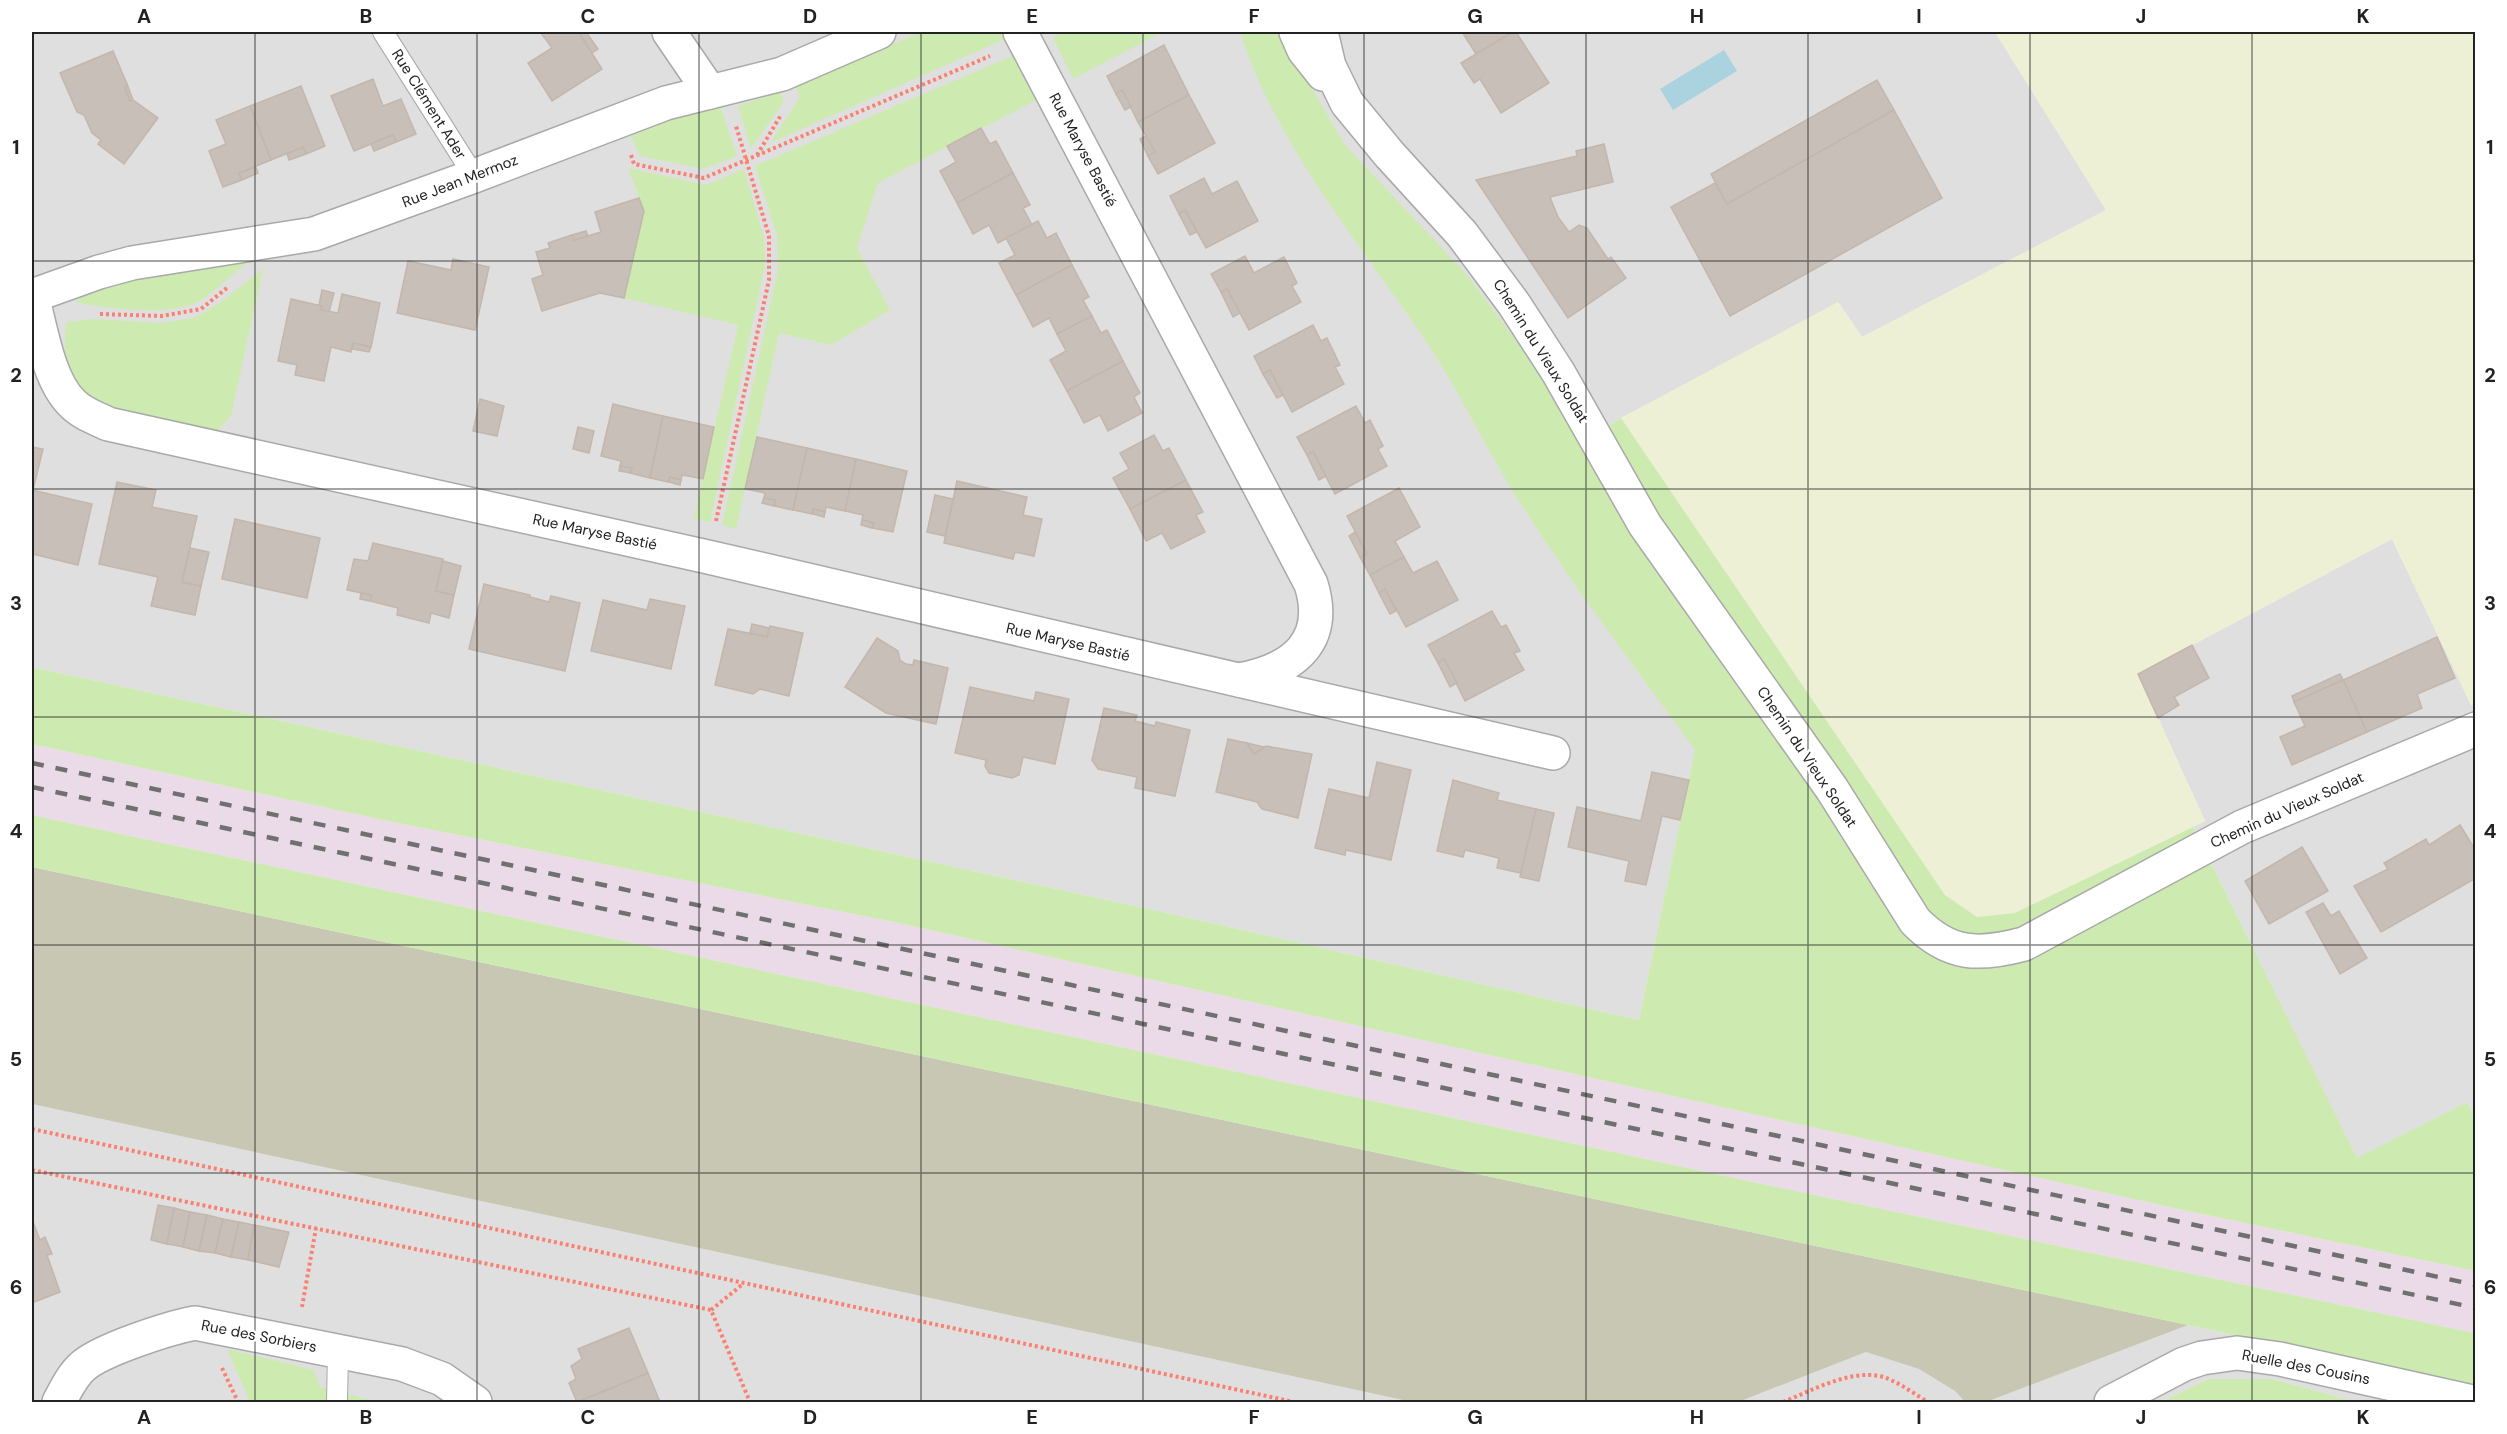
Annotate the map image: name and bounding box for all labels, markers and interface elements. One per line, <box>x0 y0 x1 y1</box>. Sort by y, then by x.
text: A <box>137 3 151 29</box>
text: B <box>360 3 372 29</box>
text: C <box>581 3 595 29</box>
text: D <box>803 3 817 29</box>
text: E <box>1026 3 1038 29</box>
text: F <box>1248 3 1260 29</box>
text: G <box>1467 3 1483 29</box>
text: H <box>1690 3 1704 29</box>
text: I <box>1916 3 1922 29</box>
text: J <box>2136 3 2146 29</box>
text: K <box>2356 3 2370 29</box>
street label: Rue Clément Ader <box>387 45 471 163</box>
street label: Rue Maryse Bastié <box>1044 89 1122 211</box>
text: 1 <box>12 134 20 160</box>
text: 1 <box>2486 134 2494 160</box>
street label: Rue Jean Mermoz <box>399 150 521 212</box>
street label: Chemin du Vieux Soldat <box>1489 275 1593 427</box>
text: 2 <box>10 362 22 388</box>
text: 2 <box>2484 362 2496 388</box>
street label: Rue Maryse Bastié <box>531 509 659 555</box>
text: 3 <box>10 590 22 616</box>
text: 3 <box>2484 590 2496 616</box>
street label: Rue Maryse Bastié <box>1004 618 1132 666</box>
street label: Chemin du Vieux Soldat <box>1752 683 1862 831</box>
street label: Chemin du Vieux Soldat <box>2207 767 2367 853</box>
text: 4 <box>10 818 23 844</box>
text: 4 <box>2484 818 2497 844</box>
text: 5 <box>10 1046 22 1072</box>
text: 5 <box>2484 1046 2496 1072</box>
text: 6 <box>10 1274 22 1300</box>
text: 6 <box>2484 1274 2496 1300</box>
street label: Rue des Sorbiers <box>200 1315 318 1357</box>
street label: Ruelle des Cousins <box>2240 1345 2372 1389</box>
text: A <box>137 1404 151 1430</box>
text: B <box>360 1404 372 1430</box>
text: C <box>581 1404 595 1430</box>
text: D <box>803 1404 817 1430</box>
text: E <box>1026 1404 1038 1430</box>
text: F <box>1248 1404 1260 1430</box>
text: G <box>1467 1404 1483 1430</box>
text: H <box>1690 1404 1704 1430</box>
text: I <box>1916 1404 1922 1430</box>
text: J <box>2136 1404 2146 1430</box>
text: K <box>2356 1404 2370 1430</box>

